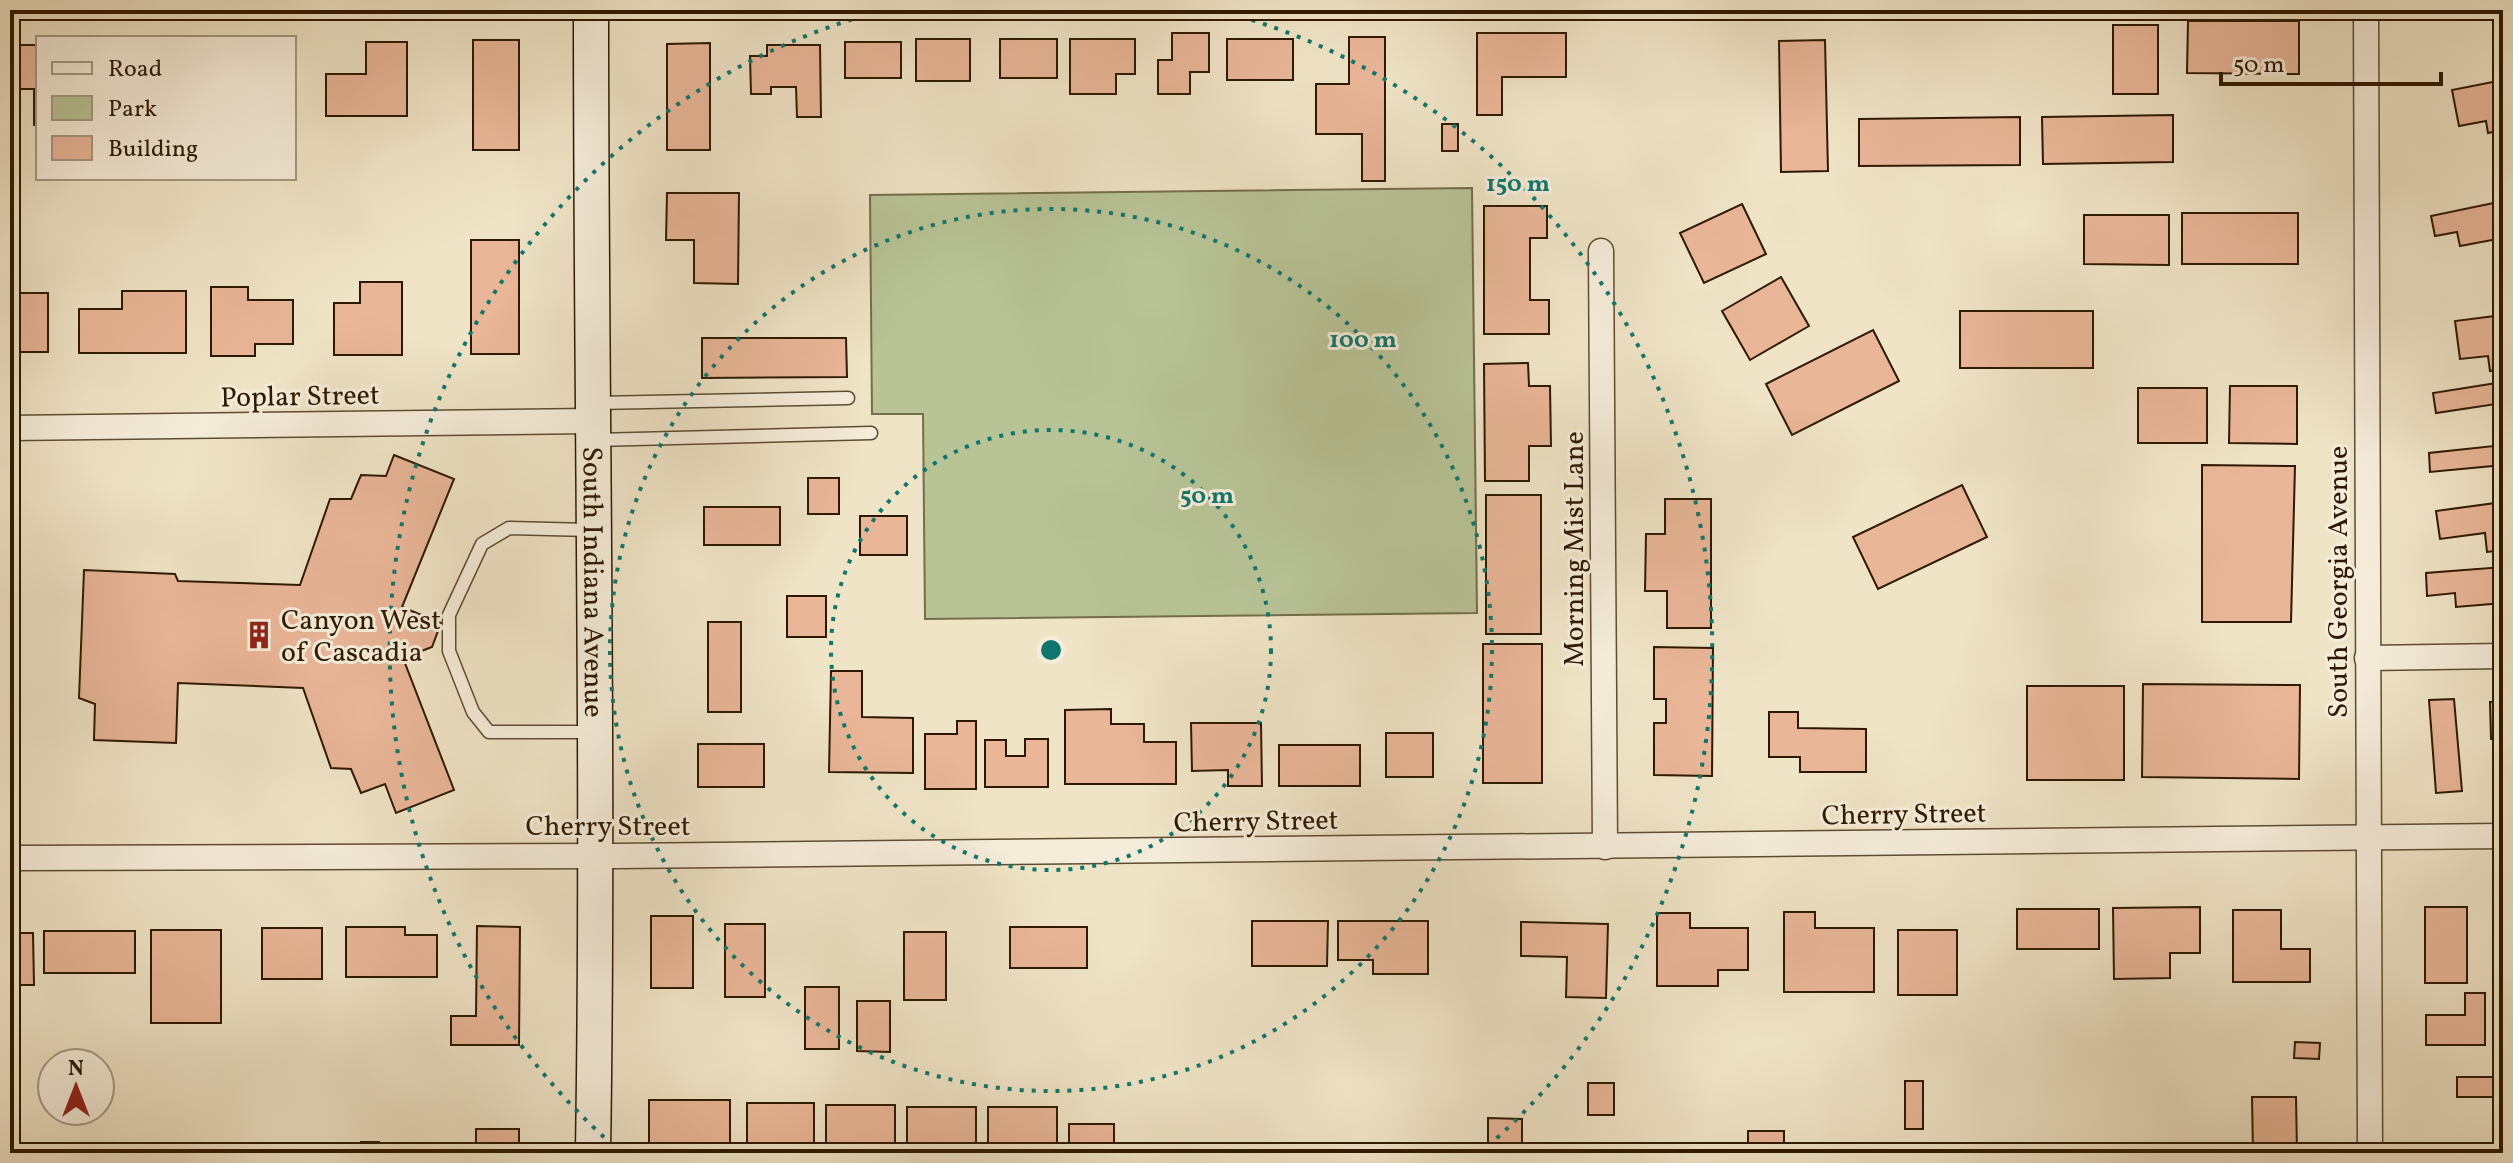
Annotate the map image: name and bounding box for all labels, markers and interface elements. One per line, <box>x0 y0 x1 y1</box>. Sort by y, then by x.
legend <box>36 36 296 180</box>
scale bar <box>2221 36 2441 86</box>
text: 50 m <box>2233 49 2285 83</box>
text: Road <box>108 53 162 87</box>
text: Park <box>108 93 157 127</box>
text: Building <box>108 133 198 167</box>
text: 150 m <box>1486 168 1550 202</box>
text: 100 m <box>1329 324 1397 358</box>
street label: Poplar Street <box>220 377 380 418</box>
street label: Morning Mist Lane <box>1556 431 1595 667</box>
street label: South Indiana Avenue <box>571 446 612 718</box>
street label: South Georgia Avenue <box>2320 446 2359 718</box>
text: 50 m <box>1180 480 1234 514</box>
place label: Canyon West of Cascadia <box>281 602 441 673</box>
building icon: Canyon West of Cascadia <box>244 620 274 650</box>
centre of rings <box>1037 636 1065 664</box>
street label: Cherry Street <box>1821 795 1987 836</box>
street label: Cherry Street <box>1173 802 1339 843</box>
street label: Cherry Street <box>525 808 691 847</box>
north arrow <box>36 1047 116 1127</box>
text: N <box>68 1054 84 1085</box>

